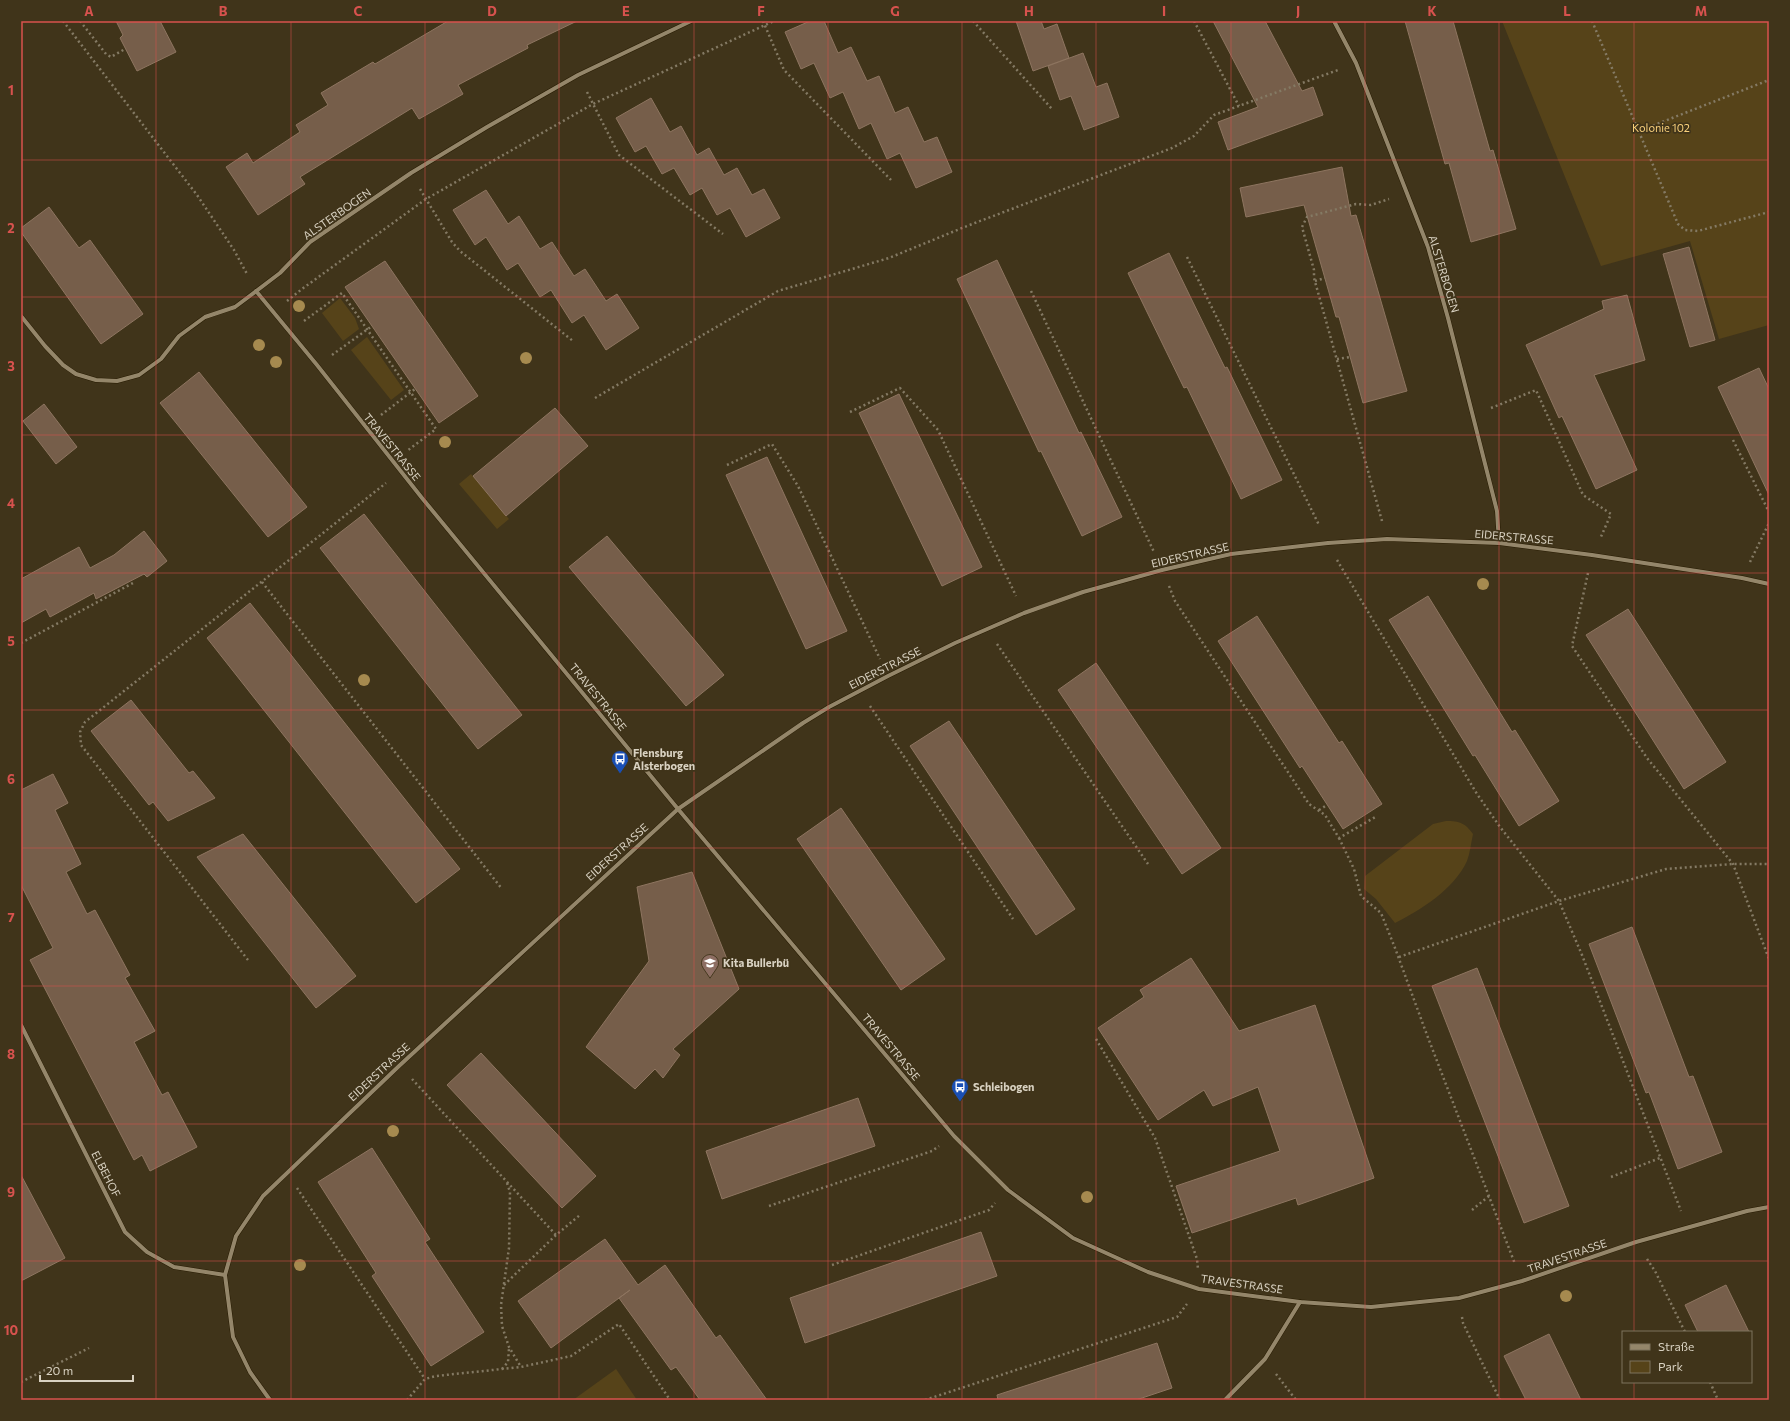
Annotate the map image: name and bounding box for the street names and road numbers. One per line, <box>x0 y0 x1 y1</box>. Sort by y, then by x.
street label: ALSTERBOGEN <box>300 185 373 242</box>
street label: ALSTERBOGEN <box>1427 234 1462 314</box>
street label: TRAVESTRASSE <box>361 410 424 483</box>
street label: EIDERSTRASSE <box>1474 527 1554 546</box>
street label: EIDERSTRASSE <box>1150 539 1230 570</box>
street label: EIDERSTRASSE <box>846 644 923 691</box>
street label: TRAVESTRASSE <box>567 660 630 733</box>
street label: EIDERSTRASSE <box>583 820 651 883</box>
street label: TRAVESTRASSE <box>860 1011 923 1083</box>
street label: EIDERSTRASSE <box>345 1040 412 1103</box>
street label: ELBEHOF <box>89 1149 124 1199</box>
street label: TRAVESTRASSE <box>1525 1236 1608 1275</box>
street label: TRAVESTRASSE <box>1200 1271 1284 1296</box>

